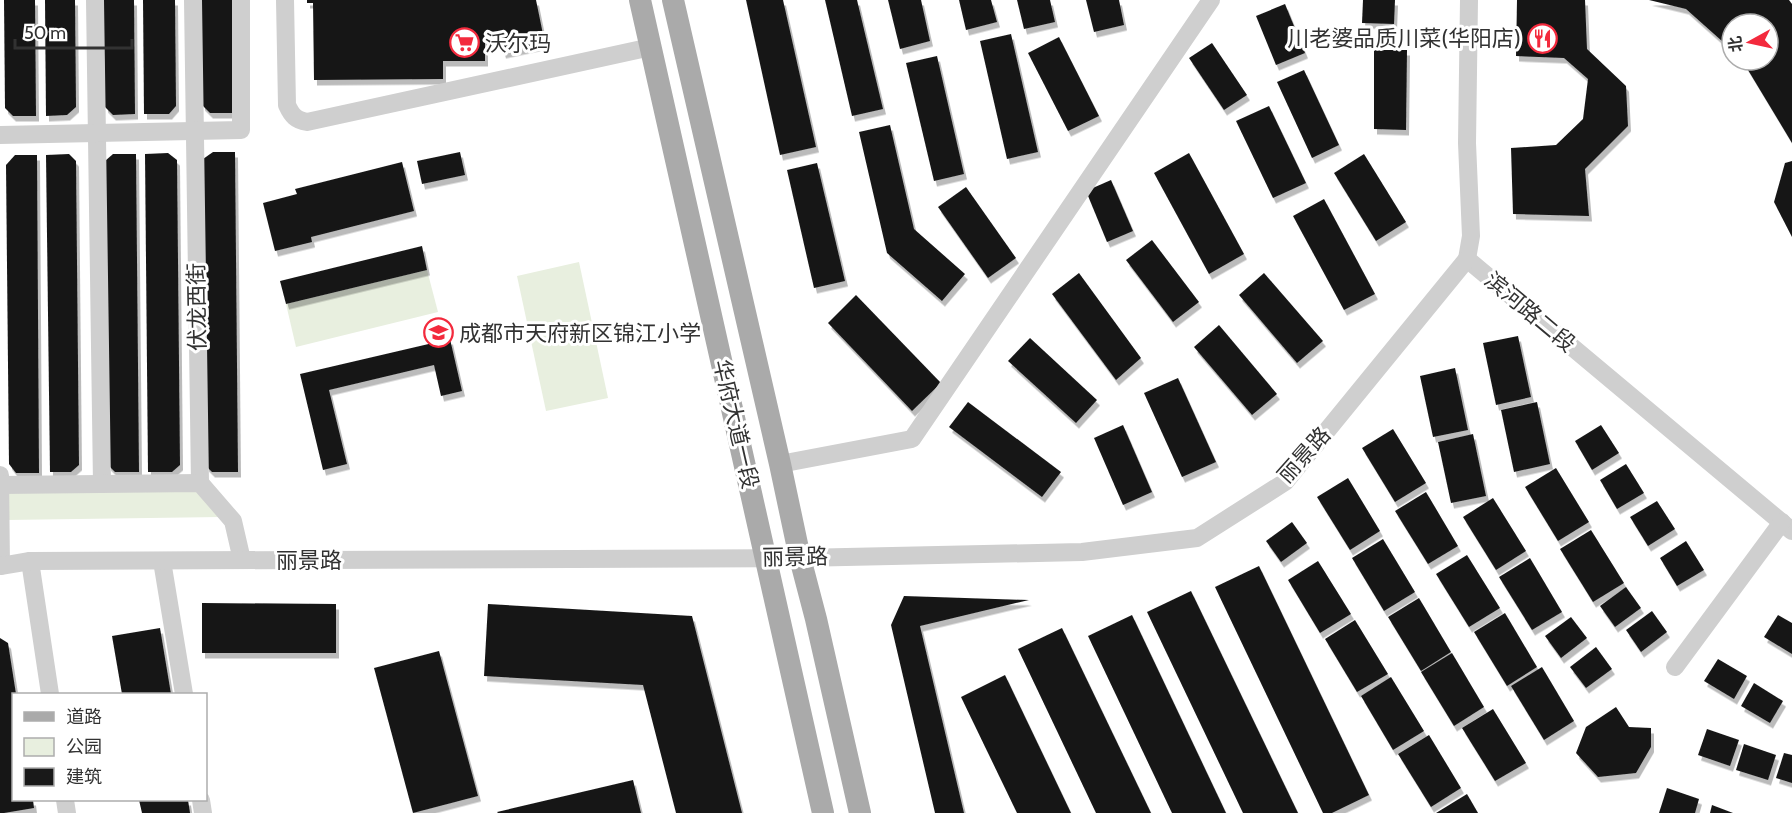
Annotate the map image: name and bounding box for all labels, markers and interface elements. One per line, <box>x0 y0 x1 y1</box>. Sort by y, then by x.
scale bar <box>15 12 132 50</box>
north arrow <box>1720 12 1780 72</box>
text: 50 m <box>24 22 66 44</box>
restaurant icon: 川老婆品质川菜(华阳店) <box>1526 22 1558 54</box>
place label: 川老婆品质川菜(华阳店) <box>1287 25 1521 52</box>
supermarket icon: 沃尔玛 <box>448 27 480 59</box>
place label: 沃尔玛 <box>485 30 551 57</box>
text: 北 <box>1725 35 1746 53</box>
street label: 伏龙西街 <box>183 263 211 351</box>
street label: 滨河路二段 <box>1479 266 1581 358</box>
school or university icon: 成都市天府新区锦江小学 <box>422 317 454 349</box>
place label: 成都市天府新区锦江小学 <box>459 320 701 347</box>
street label: 华府大道一段 <box>708 357 764 491</box>
street label: 丽景路 <box>1272 421 1336 489</box>
street label: 丽景路 <box>762 543 828 571</box>
street label: 丽景路 <box>276 547 342 574</box>
legend <box>12 693 207 801</box>
text: 道路 <box>66 706 102 728</box>
text: 公园 <box>66 736 102 758</box>
text: 建筑 <box>66 766 102 788</box>

